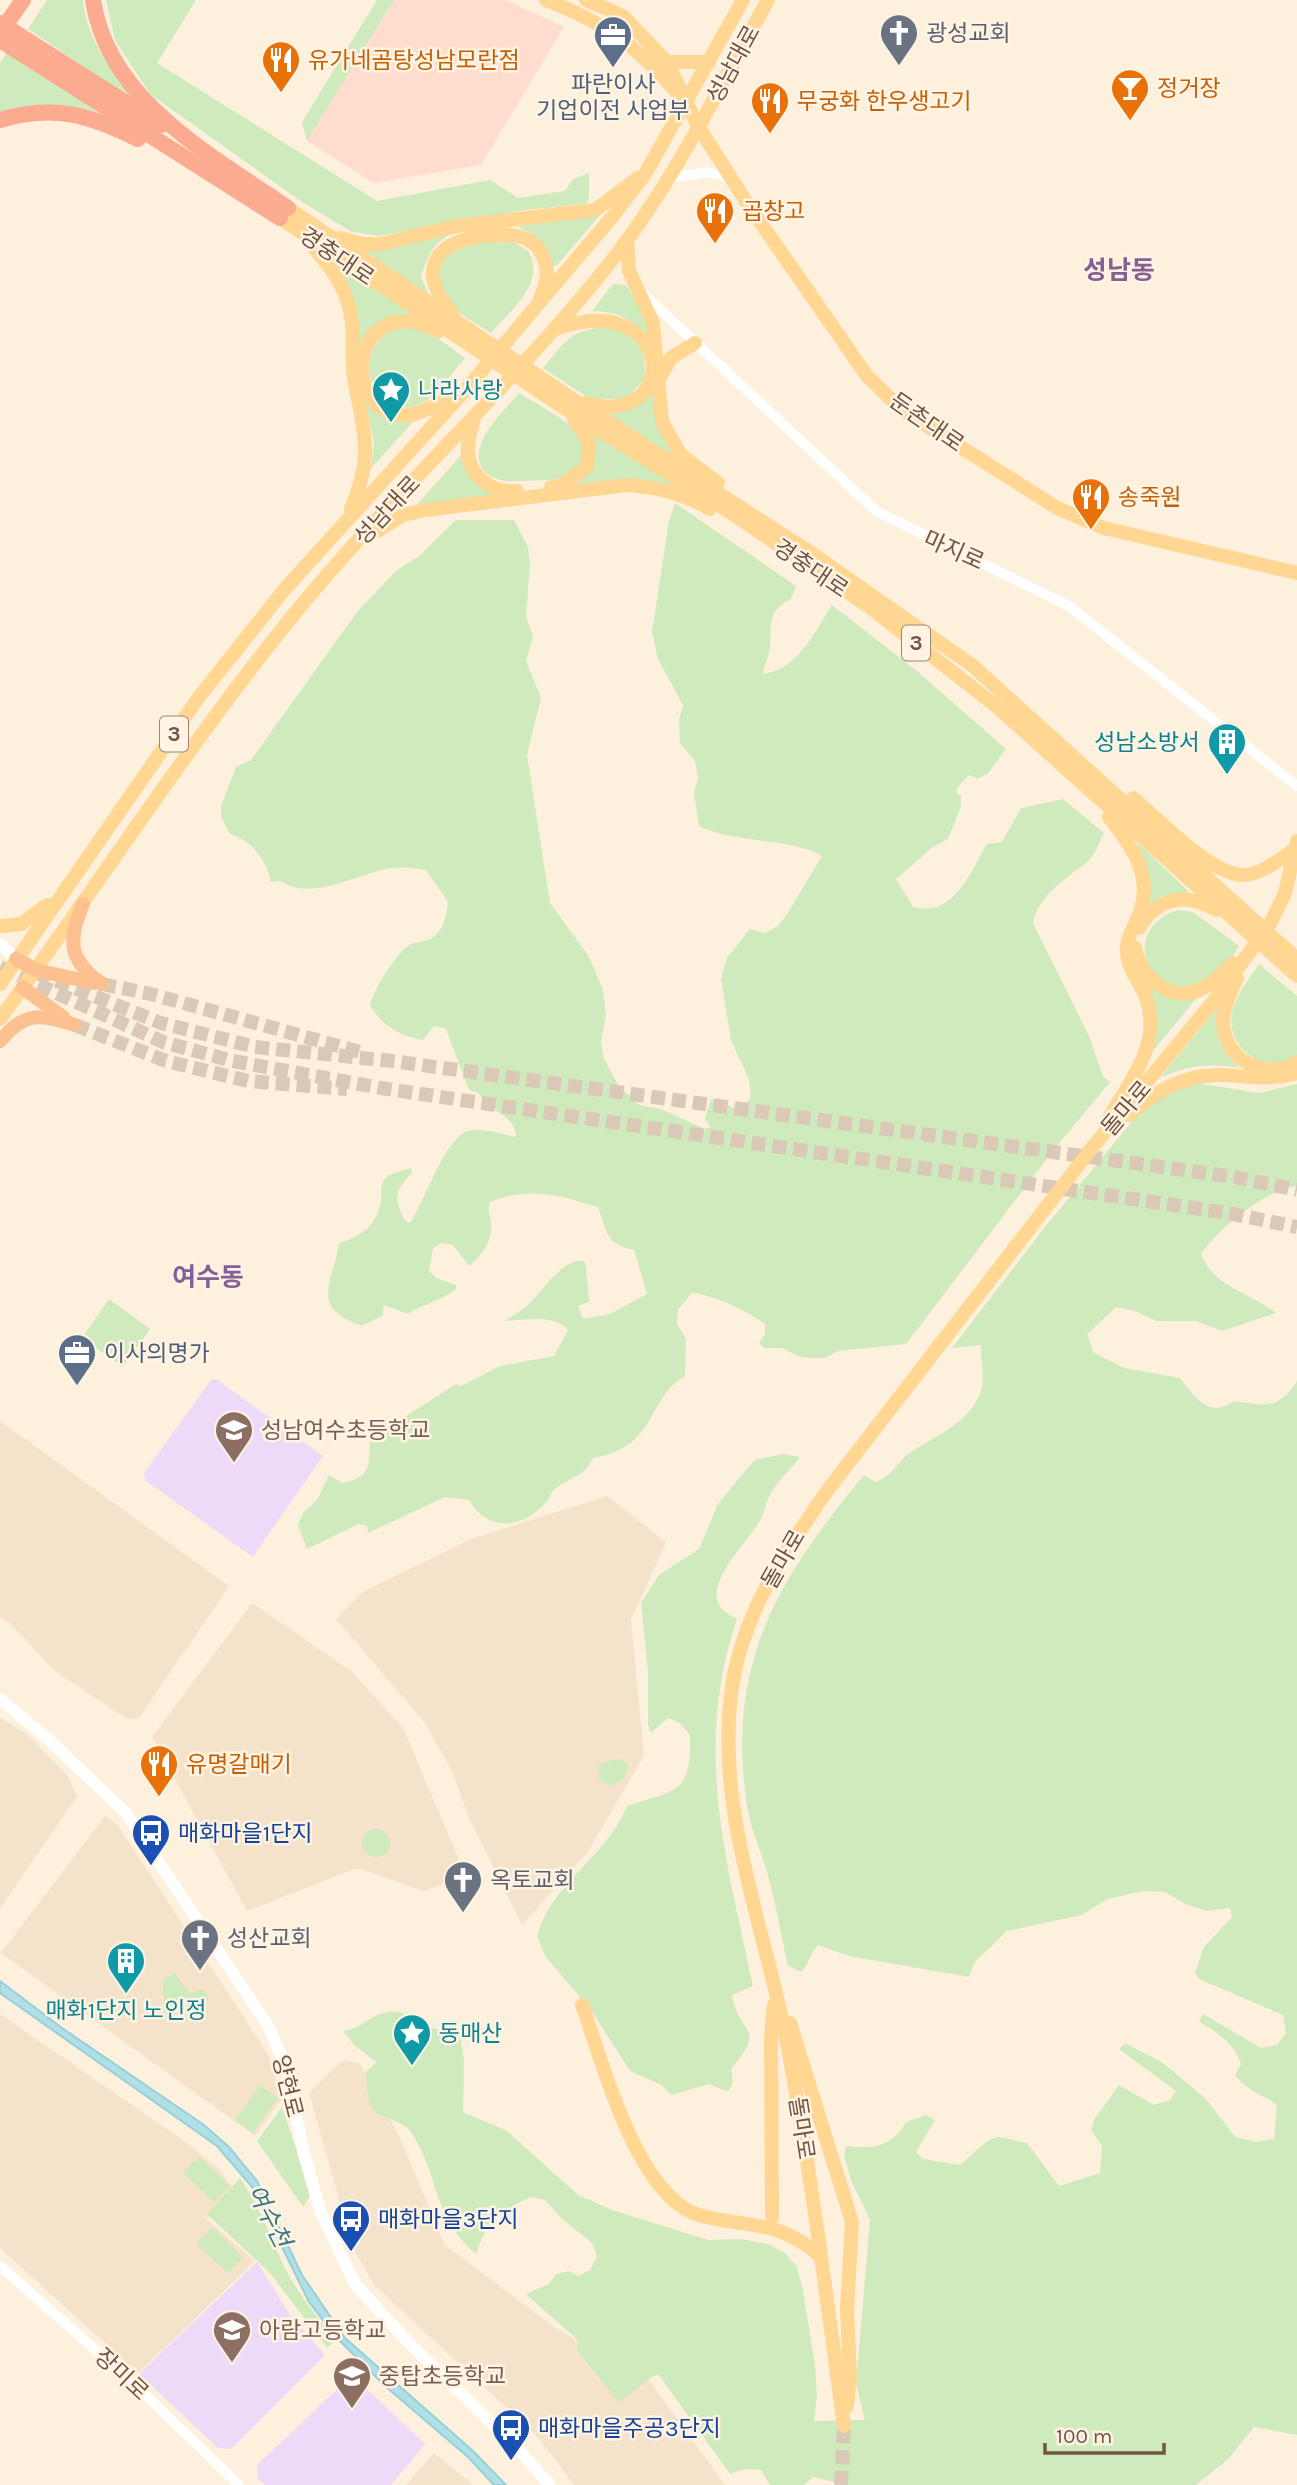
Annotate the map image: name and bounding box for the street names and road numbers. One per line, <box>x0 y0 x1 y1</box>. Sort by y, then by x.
street label: 성남대로 <box>701 21 766 108</box>
street label: 경충대로 <box>294 222 379 291</box>
street label: 둔촌대로 <box>884 387 969 458</box>
street label: 성남대로 <box>349 470 426 550</box>
street label: 마지로 <box>919 525 988 576</box>
street label: 경충대로 <box>768 534 853 603</box>
road number: 3 <box>902 626 930 660</box>
road number: 3 <box>160 716 188 752</box>
street label: 돌마로 <box>1096 1075 1157 1141</box>
street label: 돌마로 <box>756 1525 811 1593</box>
street label: 양현로 <box>267 2052 308 2120</box>
street label: 돌마로 <box>783 2095 820 2162</box>
street label: 장미로 <box>89 2343 154 2406</box>

